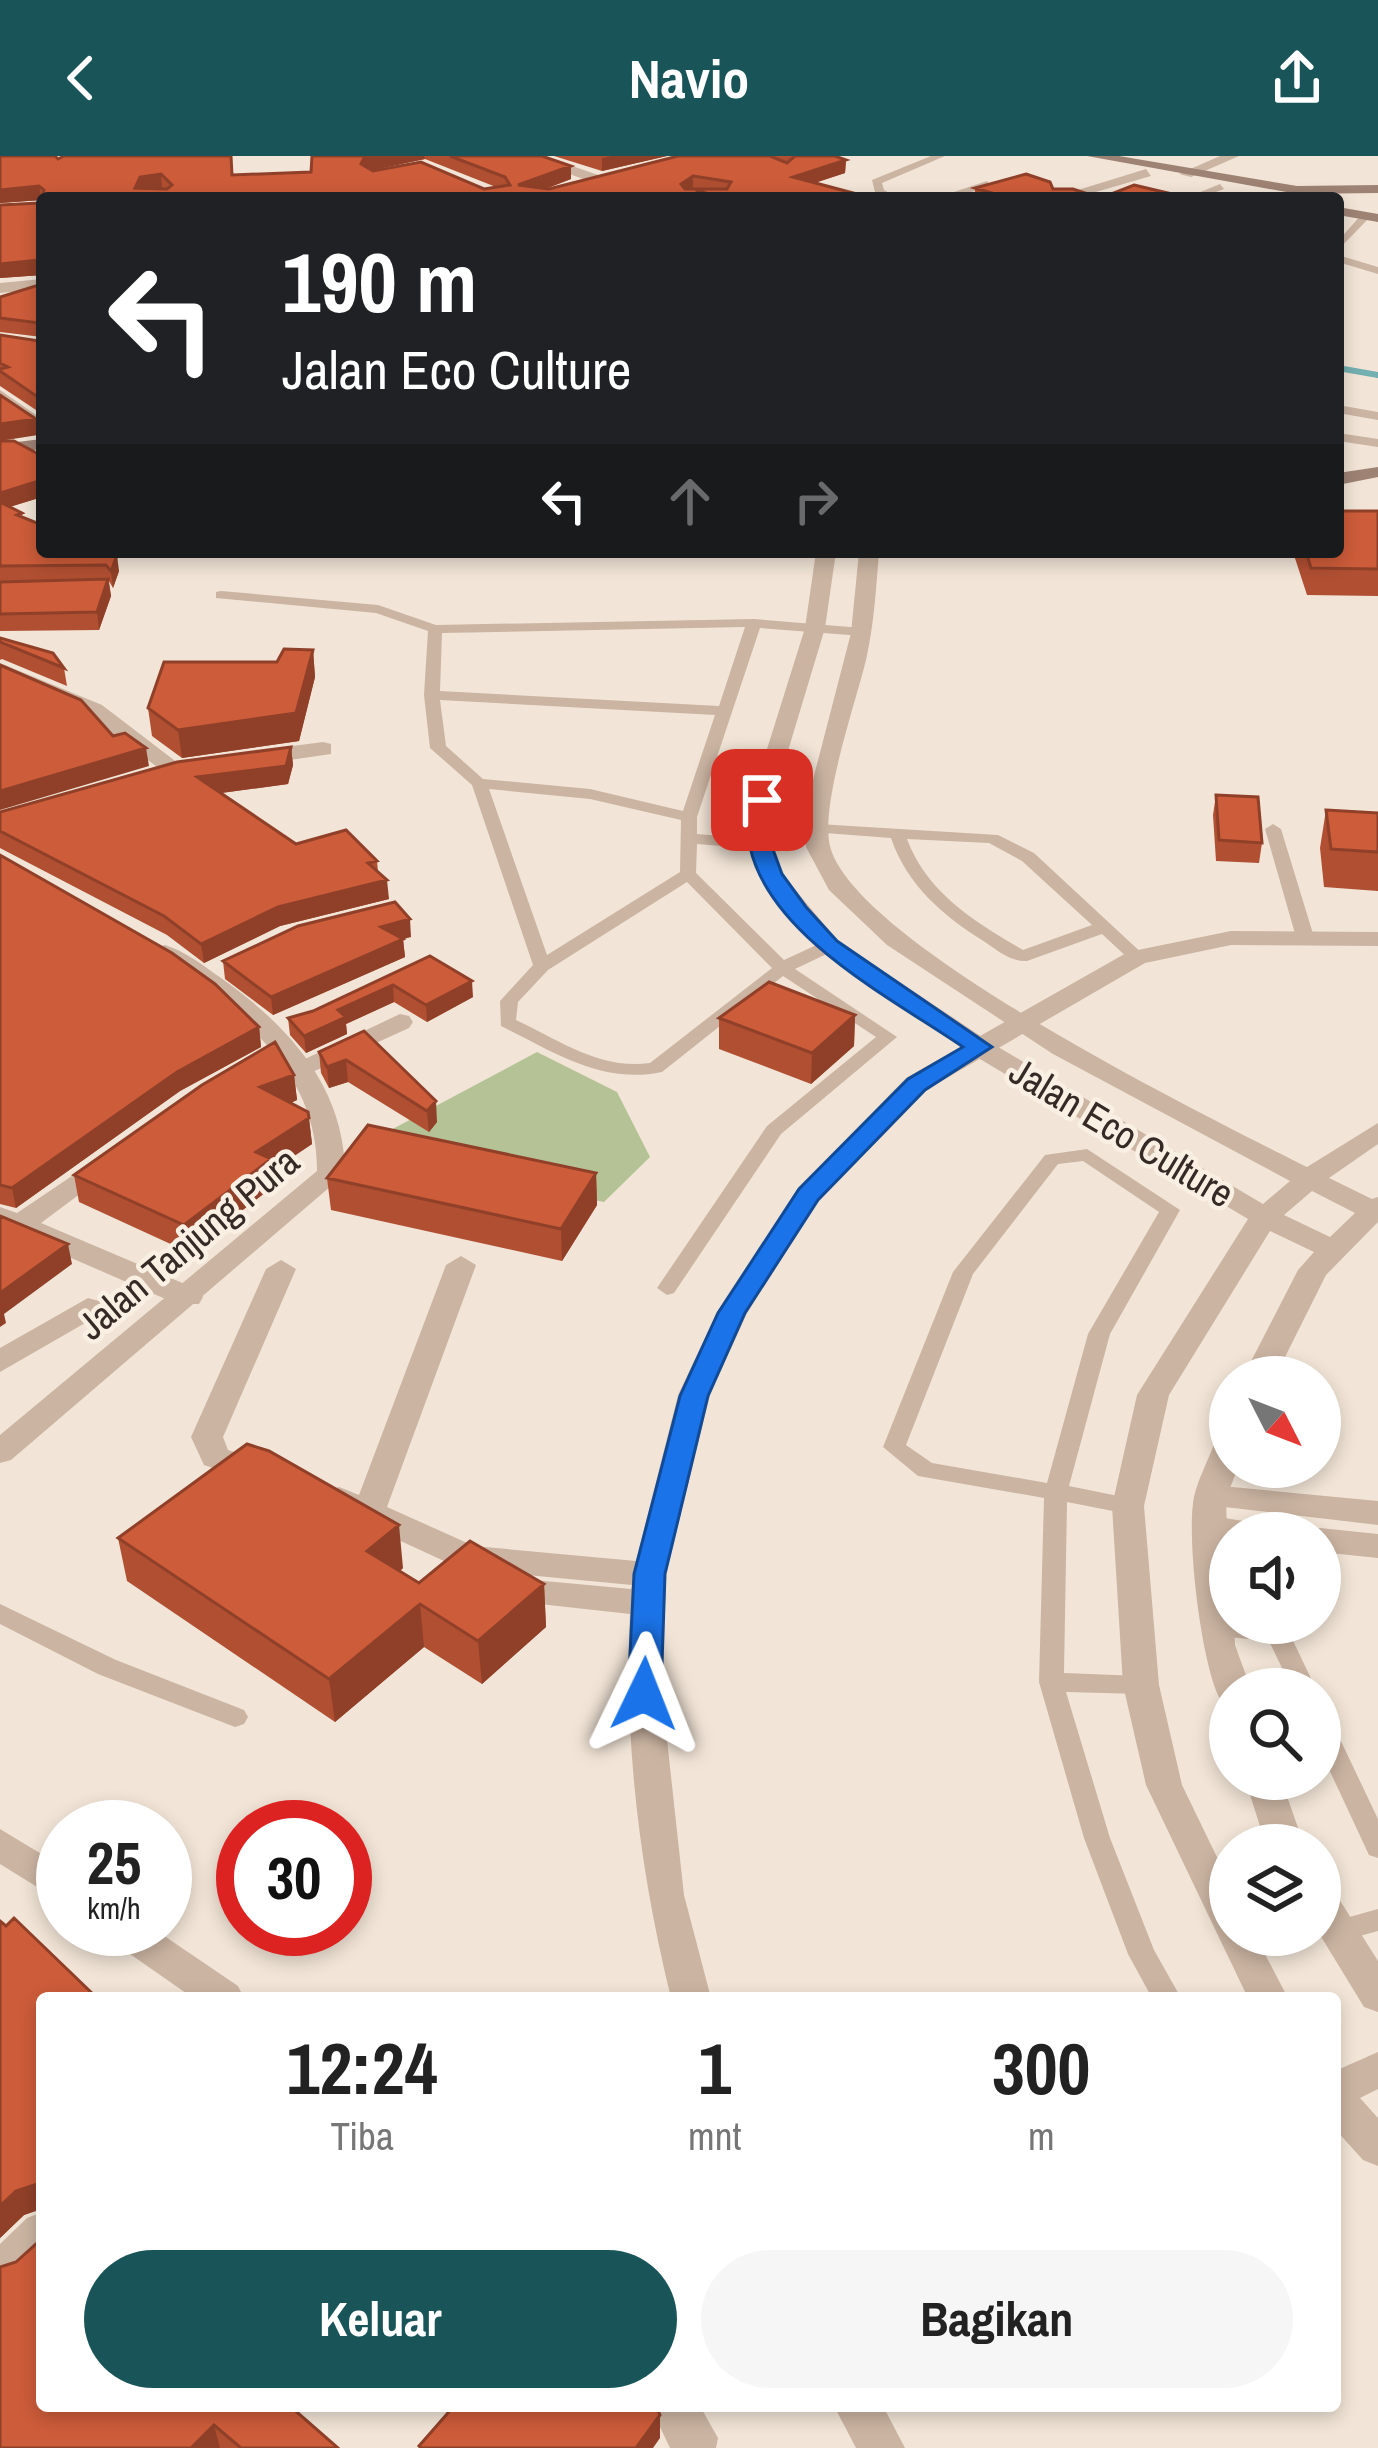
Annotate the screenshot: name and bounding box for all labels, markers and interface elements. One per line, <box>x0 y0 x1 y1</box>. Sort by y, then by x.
text: Navio <box>629 42 749 115</box>
icon: back <box>48 45 114 111</box>
icon: share <box>1264 45 1330 111</box>
text: 190 m <box>282 225 477 338</box>
icon: left <box>84 240 240 396</box>
text: Jalan Eco Culture <box>282 333 632 406</box>
icon: left <box>531 468 597 534</box>
icon: ahead <box>657 468 723 534</box>
icon: right <box>783 468 849 534</box>
pin <box>711 749 813 851</box>
icon: arrive <box>729 767 795 833</box>
street label: Jalan Eco Culture <box>1000 1045 1244 1219</box>
street label: Jalan Tanjung Pura <box>66 1135 310 1351</box>
north arrow <box>1209 1356 1341 1488</box>
map controls <box>1209 1356 1341 1956</box>
button: sound <box>1209 1512 1341 1644</box>
position arrow <box>581 1631 707 1757</box>
button: search <box>1209 1668 1341 1800</box>
speed limit sign: 30 <box>216 1800 372 1956</box>
text: 25 <box>87 1822 141 1903</box>
button: layers <box>1209 1824 1341 1956</box>
text: km/h <box>87 1888 141 1928</box>
text: 12:24 <box>287 2019 438 2116</box>
text: 1 <box>698 2019 731 2116</box>
text: 300 <box>992 2019 1090 2116</box>
text: Tiba <box>330 2110 394 2162</box>
text: mnt <box>688 2110 741 2162</box>
text: m <box>1028 2110 1055 2162</box>
button: Keluar <box>84 2250 677 2388</box>
button: Bagikan <box>701 2250 1293 2388</box>

